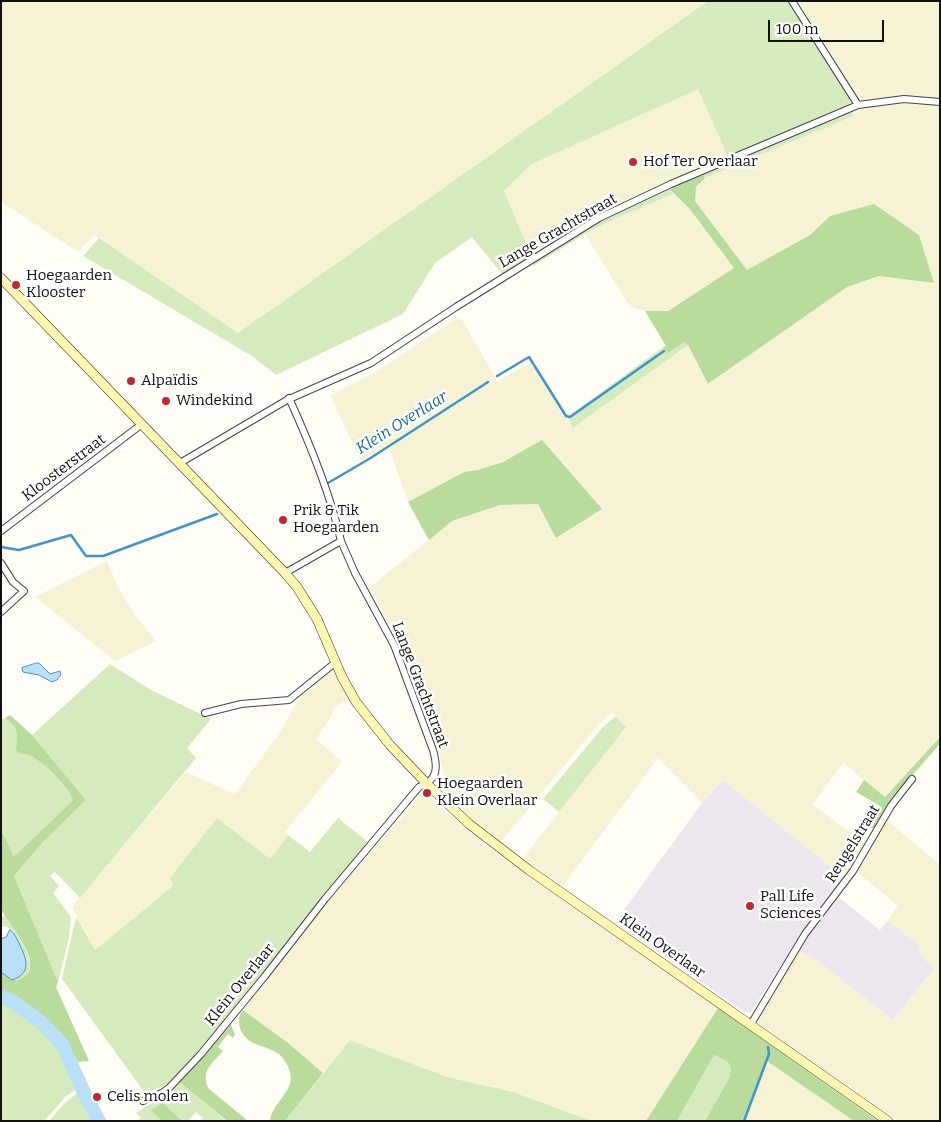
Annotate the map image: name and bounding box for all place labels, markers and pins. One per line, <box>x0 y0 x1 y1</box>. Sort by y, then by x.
place label: Hof Ter Overlaar <box>643 153 758 171</box>
marker: Hof Ter Overlaar <box>627 156 639 168</box>
place label: Hoegaarden Klooster <box>26 267 112 302</box>
marker: Hoegaarden Klooster <box>10 279 22 291</box>
place label: Alpaïdis <box>141 372 198 390</box>
marker: Alpaïdis <box>125 375 137 387</box>
place label: Windekind <box>176 392 253 410</box>
marker: Windekind <box>160 395 172 407</box>
place label: Prik & Tik Hoegaarden <box>293 502 379 537</box>
marker: Prik & Tik Hoegaarden <box>277 514 289 526</box>
place label: Hoegaarden Klein Overlaar <box>437 775 537 810</box>
marker: Hoegaarden Klein Overlaar <box>421 787 433 799</box>
place label: Pall Life Sciences <box>760 888 821 923</box>
marker: Pall Life Sciences <box>744 900 756 912</box>
place label: Celis molen <box>107 1088 188 1106</box>
marker: Celis molen <box>91 1091 103 1103</box>

